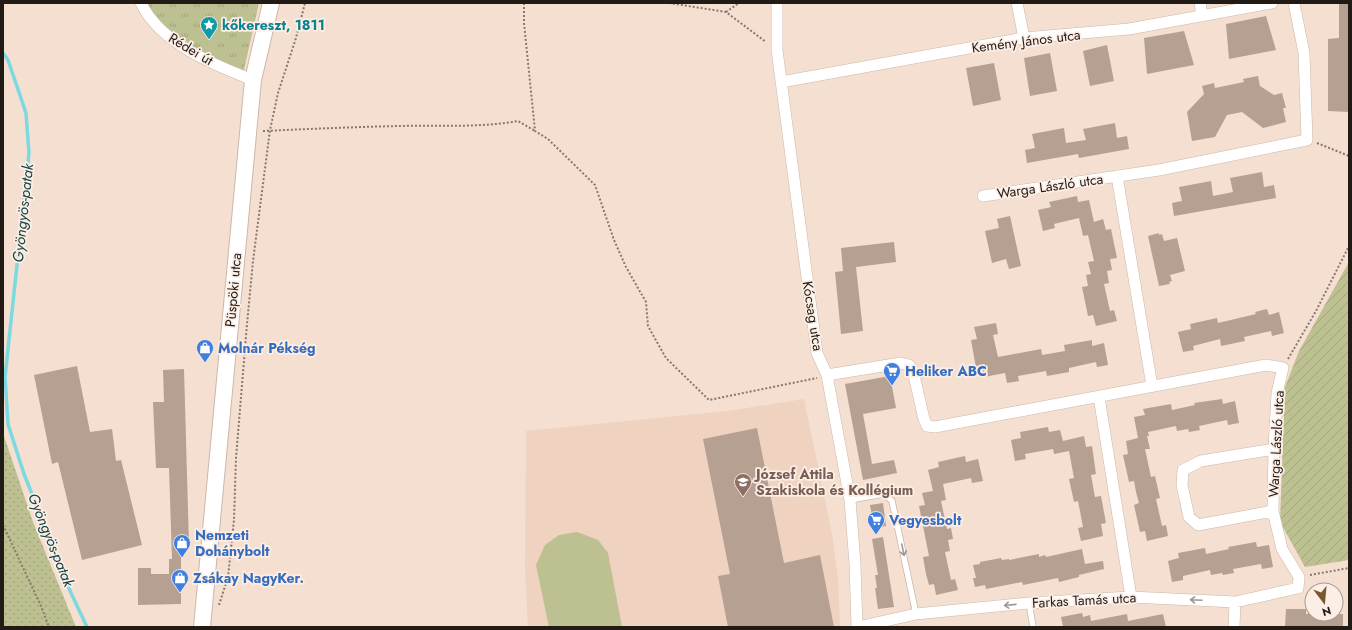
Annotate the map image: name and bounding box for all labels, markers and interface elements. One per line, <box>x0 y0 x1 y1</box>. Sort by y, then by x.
place icon: kőkereszt, 1811 <box>199 15 219 40</box>
place label: kőkereszt, 1811 <box>222 15 325 35</box>
street label: Kemény János utca <box>970 24 1082 58</box>
street label: Rédei út <box>165 28 218 70</box>
water label: Gyöngyös-patak <box>7 162 39 264</box>
street label: Warga László utca <box>996 169 1104 203</box>
street label: Püspöki utca <box>220 252 246 328</box>
street label: Kócsag utca <box>798 280 828 352</box>
shop icon: Molnár Pékség <box>195 338 215 363</box>
place label: Molnár Pékség <box>218 338 315 358</box>
supermarket icon: Heliker ABC <box>882 361 902 386</box>
place label: Heliker ABC <box>905 361 987 381</box>
street label: Warga László utca <box>1263 390 1289 498</box>
place label: József Attila Szakiskola és Kollégium <box>753 464 913 500</box>
school or university icon: József Attila Szakiskola és Kollégium <box>733 472 753 497</box>
water label: Gyöngyös-patak <box>22 490 80 591</box>
supermarket icon: Vegyesbolt <box>866 510 886 535</box>
place label: Vegyesbolt <box>888 510 962 530</box>
place label: Nemzeti Dohánybolt <box>195 525 270 561</box>
shop icon: Nemzeti Dohánybolt <box>172 533 192 558</box>
one-way arrow <box>899 543 907 556</box>
shop icon: Zsákay NagyKer. <box>170 568 190 593</box>
place label: Zsákay NagyKer. <box>193 568 304 588</box>
north arrow <box>1304 582 1344 622</box>
street label: Farkas Tamás utca <box>1031 587 1137 613</box>
one-way arrow <box>1190 596 1203 604</box>
one-way arrow <box>1004 601 1017 609</box>
text: N <box>1320 603 1333 621</box>

